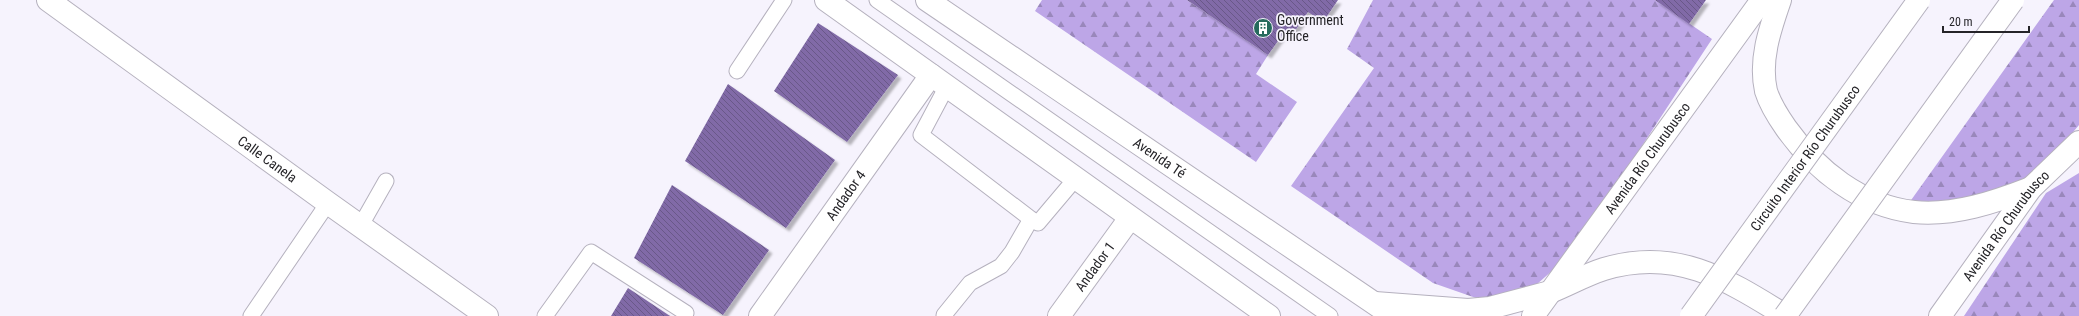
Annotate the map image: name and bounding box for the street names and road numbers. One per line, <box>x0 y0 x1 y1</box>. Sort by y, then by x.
street label: Circuito Interior Río Churubusco <box>1747 82 1863 234</box>
street label: Avenida Río Churubusco <box>1602 99 1693 217</box>
street label: Calle Canela <box>235 132 300 186</box>
street label: Avenida Té <box>1130 134 1189 181</box>
street label: Andador 4 <box>823 167 869 223</box>
street label: Avenida Río Churubusco <box>1959 167 2052 284</box>
street label: Andador 1 <box>1072 239 1118 294</box>

